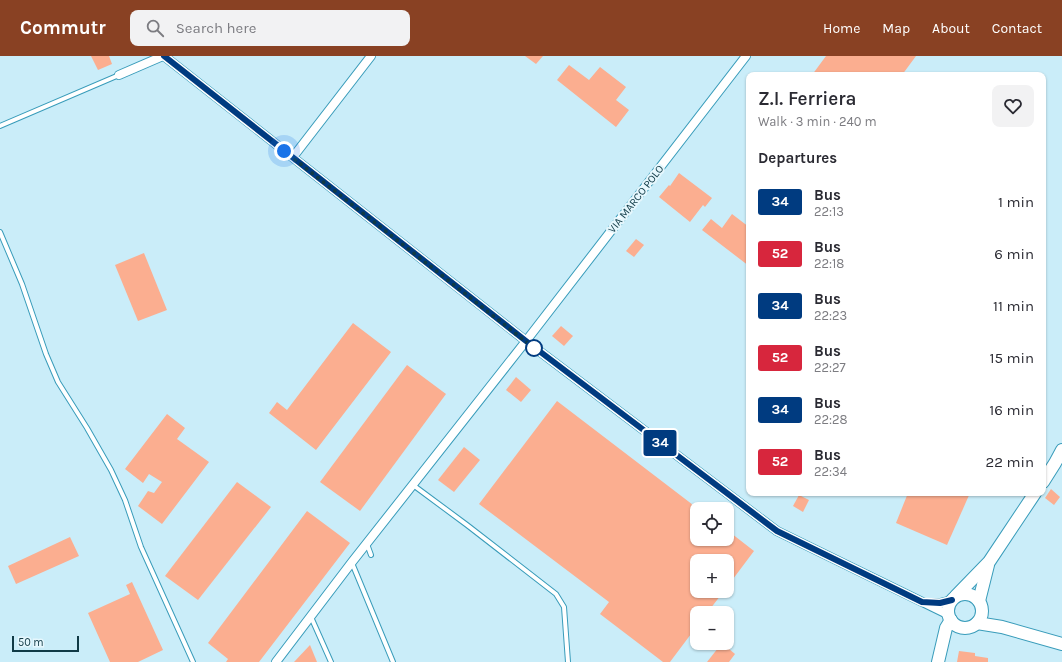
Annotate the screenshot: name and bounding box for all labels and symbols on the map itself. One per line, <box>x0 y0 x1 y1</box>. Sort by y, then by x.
your location <box>274 141 294 161</box>
street label: VIA MARCO POLO <box>605 163 667 235</box>
unlabelled marker <box>525 339 543 357</box>
line badge: 34 <box>642 430 678 456</box>
scale bar <box>12 634 79 653</box>

